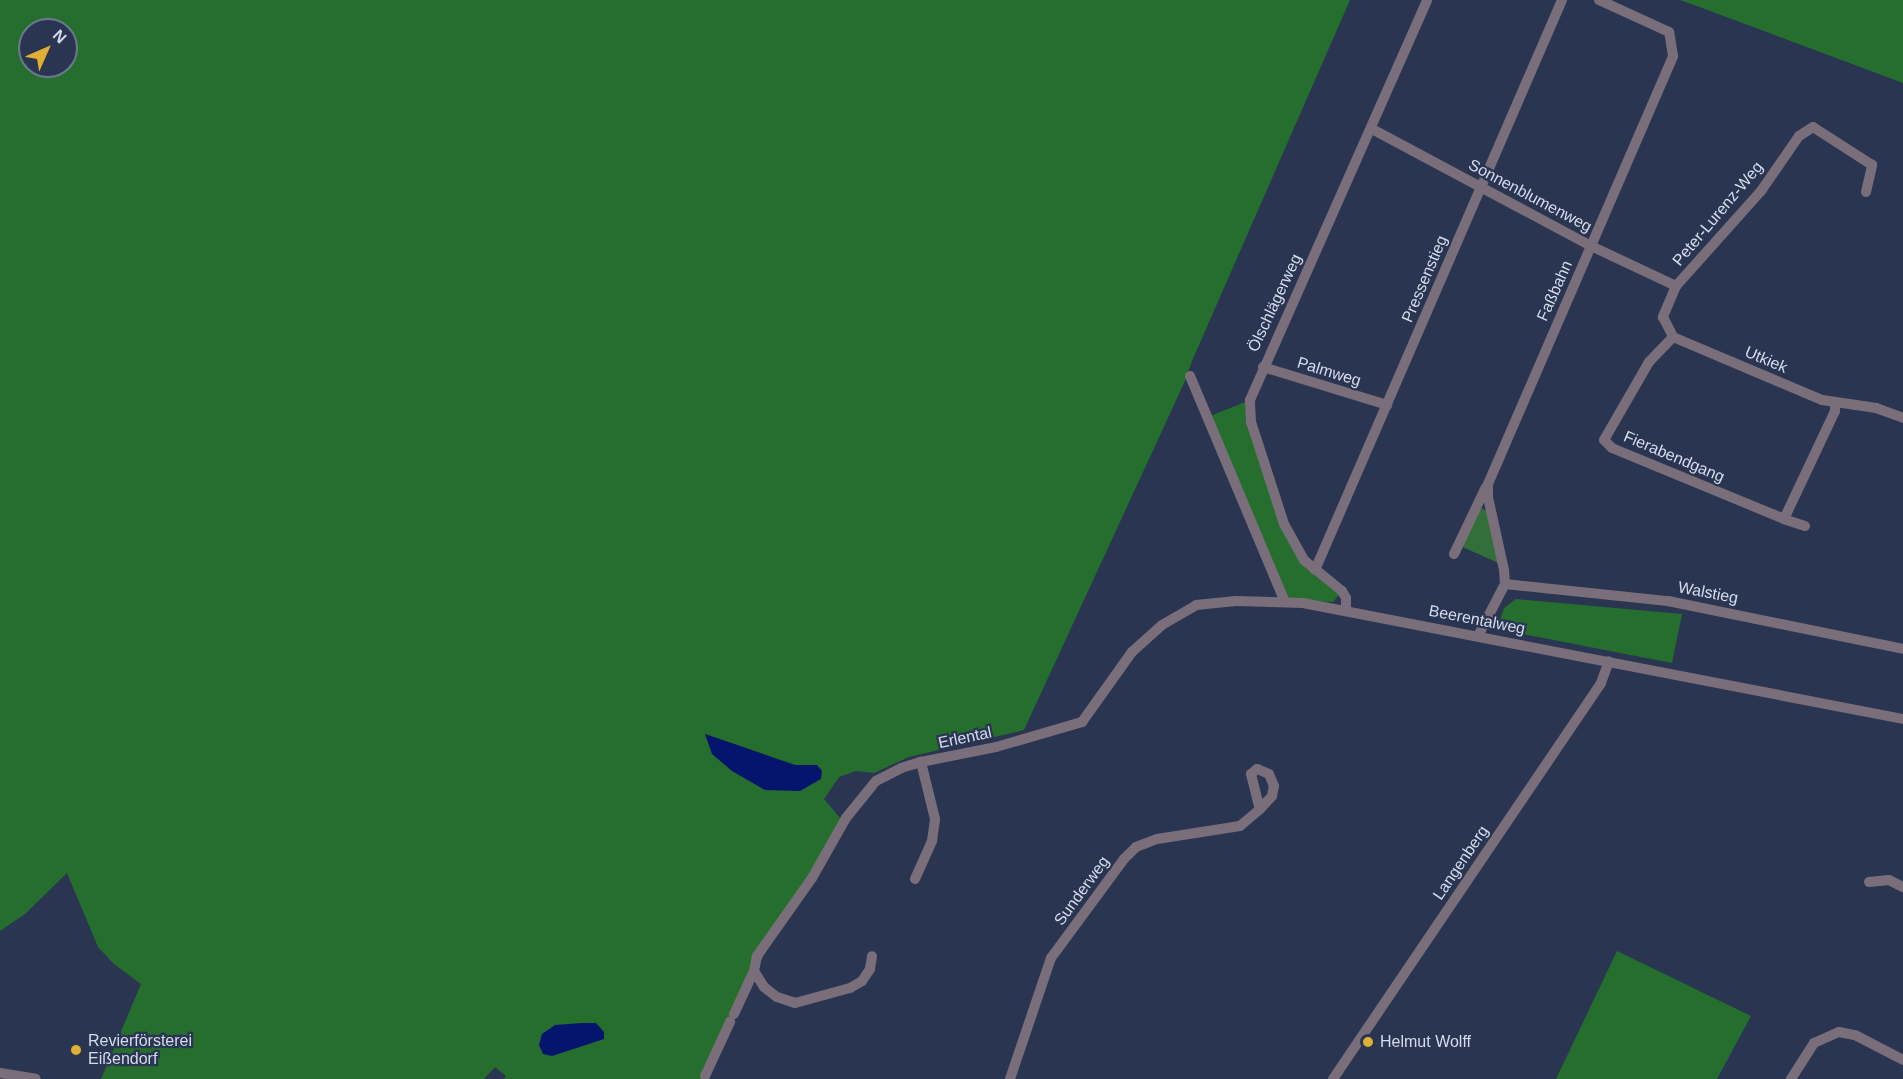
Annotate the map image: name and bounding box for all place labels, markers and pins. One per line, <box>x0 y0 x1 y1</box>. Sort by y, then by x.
place label: Revierförsterei Eißendorf <box>88 1031 192 1069</box>
place label: Helmut Wolff <box>1380 1032 1471 1052</box>
marker: Helmut Wolff <box>1361 1035 1375 1049</box>
marker: Revierförsterei Eißendorf <box>69 1043 83 1057</box>

